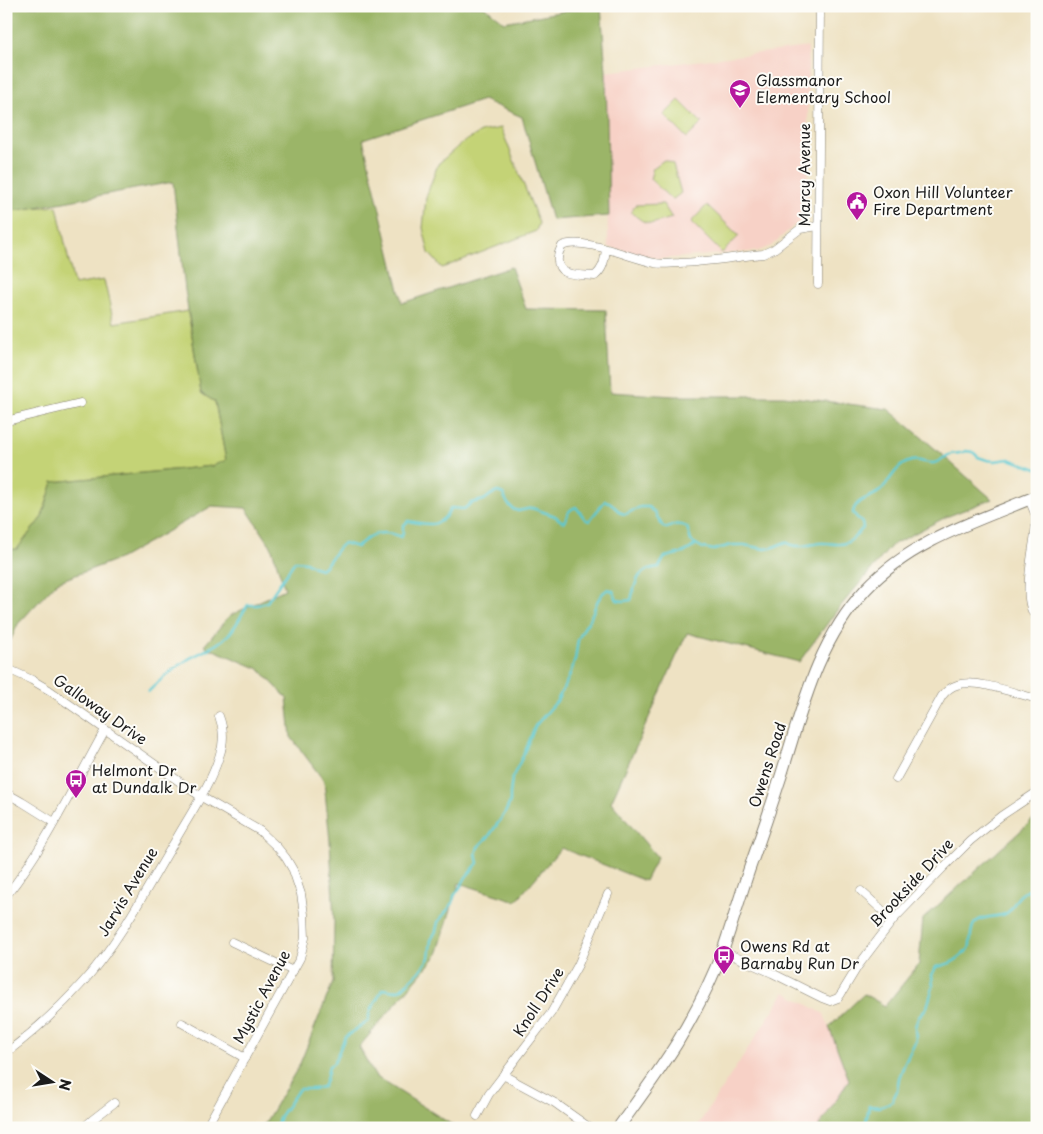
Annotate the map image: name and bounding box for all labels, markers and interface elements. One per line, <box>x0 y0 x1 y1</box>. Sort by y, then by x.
place label: Glassmanor Elementary School <box>756 68 891 108</box>
school or university icon: Glassmanor Elementary School <box>728 78 752 109</box>
street label: Marcy Avenue <box>792 123 815 227</box>
place label: Oxon Hill Volunteer Fire Department <box>873 180 1013 220</box>
public building icon: Oxon Hill Volunteer Fire Department <box>845 190 869 221</box>
street label: Galloway Drive <box>49 668 153 750</box>
street label: Owens Road <box>742 719 791 810</box>
place label: Helmont Dr at Dundalk Dr <box>92 758 197 798</box>
bus stop icon: Helmont Dr at Dundalk Dr <box>64 768 88 799</box>
street label: Brookside Drive <box>864 832 958 931</box>
street label: Jarvis Avenue <box>91 842 163 940</box>
place label: Owens Rd at Barnaby Run Dr <box>740 934 859 974</box>
bus stop icon: Owens Rd at Barnaby Run Dr <box>712 944 736 975</box>
street label: Mystic Avenue <box>226 945 295 1047</box>
street label: Knoll Drive <box>507 962 569 1040</box>
north arrow <box>28 1056 78 1106</box>
text: N <box>54 1077 77 1092</box>

